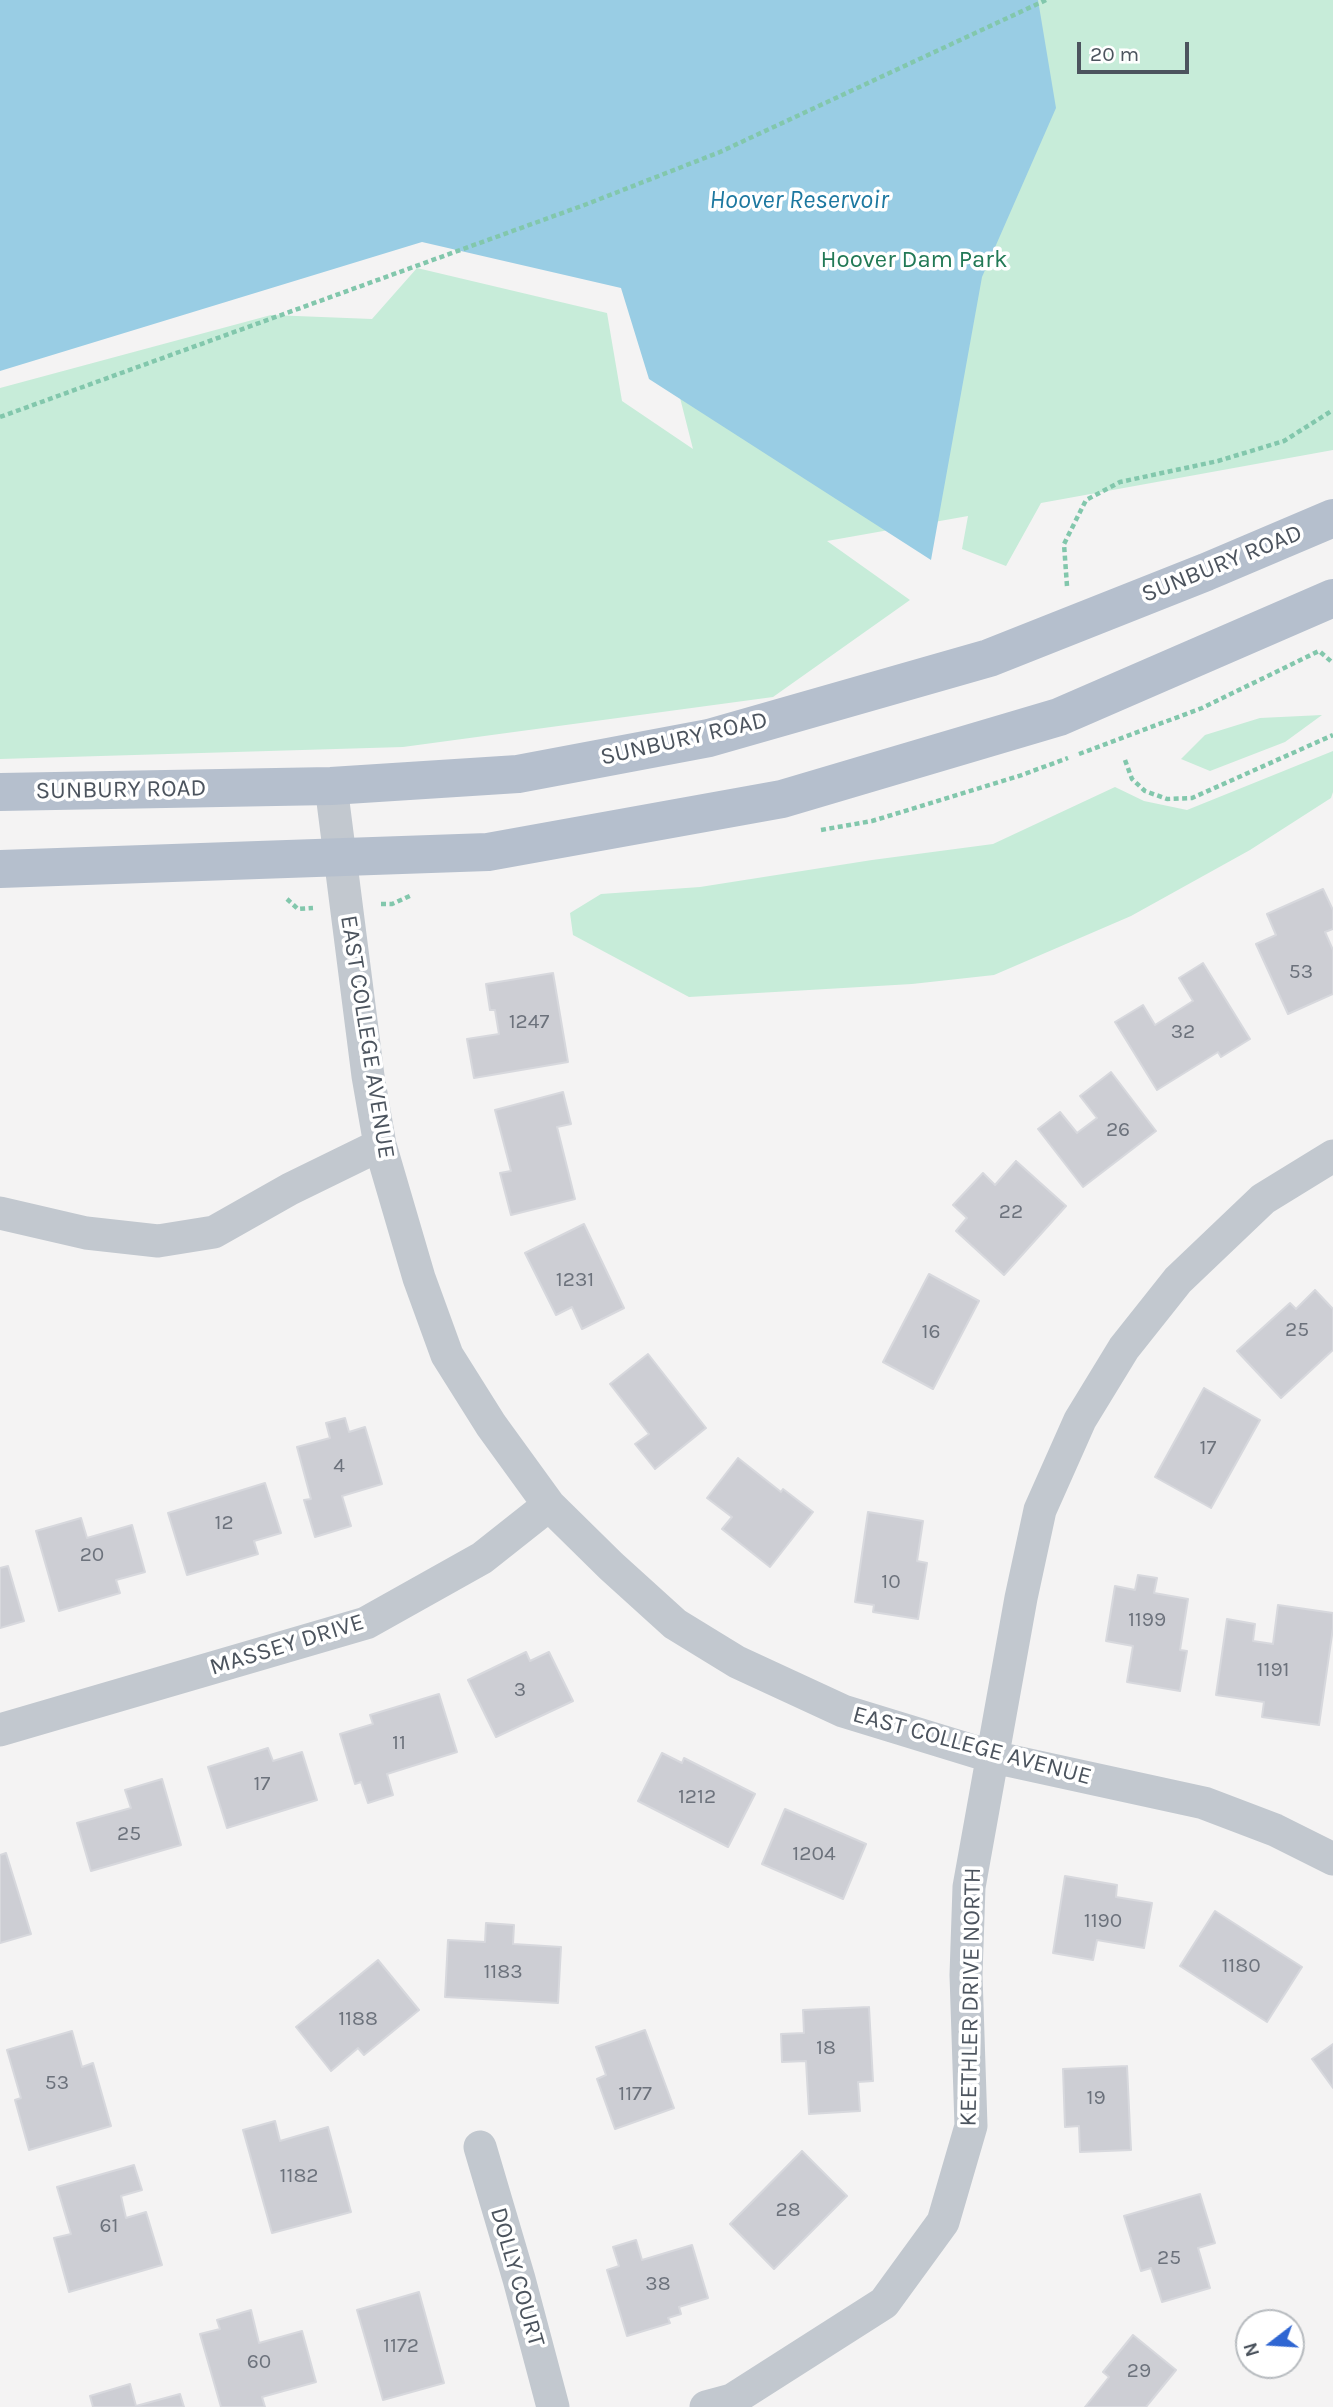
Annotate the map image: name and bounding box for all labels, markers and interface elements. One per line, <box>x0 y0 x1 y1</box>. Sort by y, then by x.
scale bar <box>1081 28 1193 72</box>
text: 20 m <box>1090 42 1139 66</box>
water label: Hoover Reservoir <box>709 185 889 217</box>
park label: Hoover Dam Park <box>821 246 1007 274</box>
street label: SUNBURY ROAD <box>1138 519 1306 609</box>
street label: SUNBURY ROAD <box>598 706 770 772</box>
street label: SUNBURY ROAD <box>35 774 207 806</box>
street label: EAST COLLEGE AVENUE <box>334 913 400 1161</box>
house number: 53 <box>1289 959 1313 985</box>
house number: 1247 <box>509 1009 549 1035</box>
house number: 32 <box>1171 1019 1195 1045</box>
house number: 26 <box>1106 1117 1130 1143</box>
house number: 22 <box>999 1199 1023 1225</box>
house number: 1231 <box>556 1267 594 1293</box>
house number: 25 <box>1285 1317 1309 1343</box>
house number: 16 <box>922 1319 940 1345</box>
house number: 17 <box>1200 1435 1216 1461</box>
house number: 4 <box>333 1453 345 1479</box>
house number: 12 <box>214 1510 234 1536</box>
house number: 20 <box>80 1542 104 1568</box>
house number: 10 <box>881 1569 901 1595</box>
house number: 1199 <box>1128 1607 1166 1633</box>
street label: MASSEY DRIVE <box>206 1608 368 1682</box>
house number: 1191 <box>1256 1657 1290 1683</box>
house number: 3 <box>514 1677 526 1703</box>
street label: EAST COLLEGE AVENUE <box>849 1700 1095 1792</box>
house number: 11 <box>392 1730 406 1756</box>
house number: 17 <box>254 1771 270 1797</box>
house number: 1212 <box>678 1784 716 1810</box>
house number: 25 <box>117 1821 141 1847</box>
house number: 1204 <box>792 1841 836 1867</box>
street label: KEETHLER DRIVE NORTH <box>954 1867 988 2127</box>
house number: 1190 <box>1084 1908 1122 1934</box>
house number: 1180 <box>1221 1953 1261 1979</box>
house number: 1183 <box>483 1959 523 1985</box>
house number: 1188 <box>338 2006 378 2032</box>
house number: 18 <box>816 2035 836 2061</box>
house number: 53 <box>45 2070 69 2096</box>
house number: 1177 <box>618 2081 652 2107</box>
house number: 19 <box>1086 2085 1106 2111</box>
house number: 1182 <box>280 2163 318 2189</box>
house number: 28 <box>775 2197 801 2223</box>
street label: DOLLY COURT <box>483 2204 551 2350</box>
house number: 61 <box>100 2213 118 2239</box>
house number: 25 <box>1157 2245 1181 2271</box>
house number: 38 <box>645 2271 671 2297</box>
north arrow <box>1235 2309 1305 2379</box>
house number: 1172 <box>383 2333 419 2359</box>
text: N <box>1239 2340 1264 2359</box>
house number: 60 <box>247 2349 271 2375</box>
house number: 29 <box>1127 2358 1151 2384</box>

